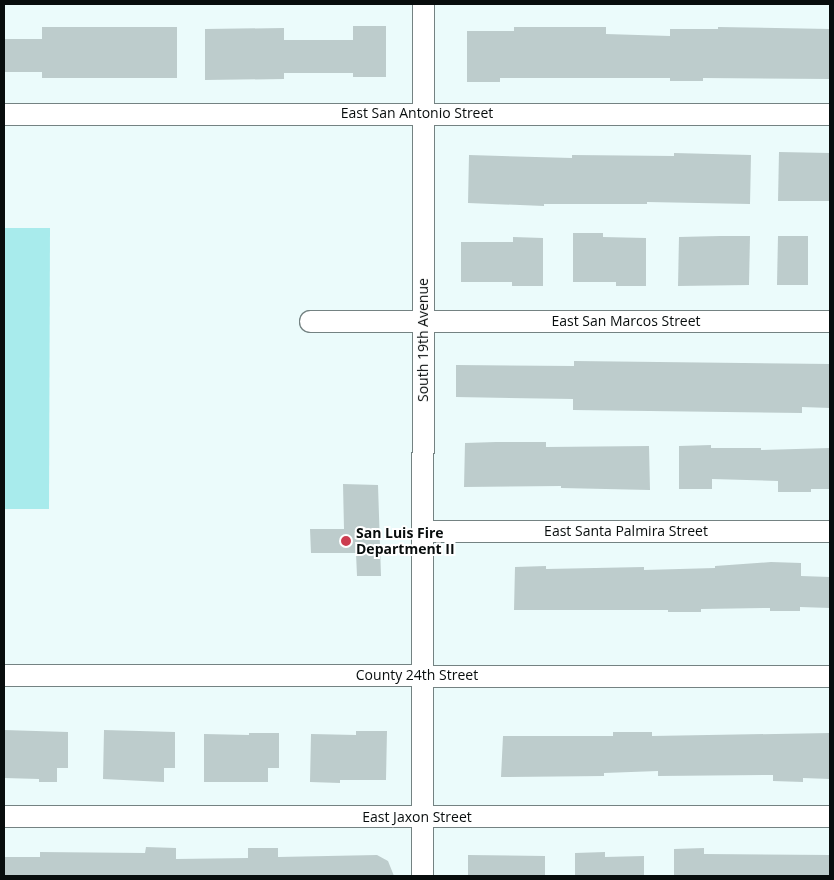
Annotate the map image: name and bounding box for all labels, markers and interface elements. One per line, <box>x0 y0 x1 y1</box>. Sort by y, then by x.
street label: East San Antonio Street <box>341 105 493 121</box>
street label: South 19th Avenue <box>415 278 431 402</box>
street label: East San Marcos Street <box>551 313 701 329</box>
street label: East Santa Palmira Street <box>544 523 708 539</box>
place label: San Luis Fire Department II <box>356 525 455 558</box>
marker: San Luis Fire Department II <box>340 535 352 547</box>
street label: County 24th Street <box>356 667 478 683</box>
street label: East Jaxon Street <box>362 809 472 825</box>

